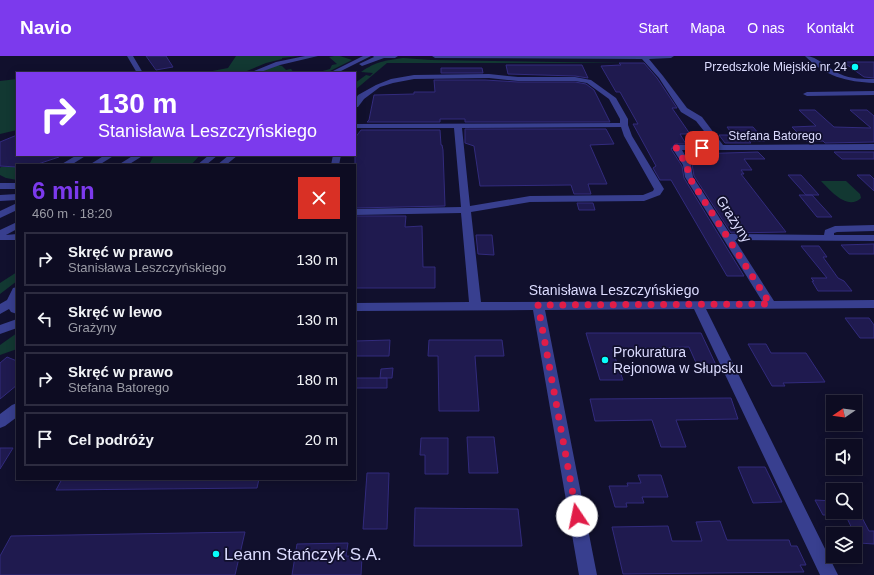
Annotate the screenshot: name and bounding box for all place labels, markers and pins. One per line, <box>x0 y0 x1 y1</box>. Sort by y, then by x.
place label: Przedszkole Miejskie nr 24 <box>704 60 847 74</box>
marker: Przedszkole Miejskie nr 24 <box>850 62 860 72</box>
pin <box>685 131 719 165</box>
place label: Prokuratura Rejonowa w Słupsku <box>613 344 743 376</box>
marker: Prokuratura Rejonowa w Słupsku <box>600 355 610 365</box>
place label: Leann Stańczyk S.A. <box>224 545 382 564</box>
marker: Leann Stańczyk S.A. <box>211 549 221 559</box>

